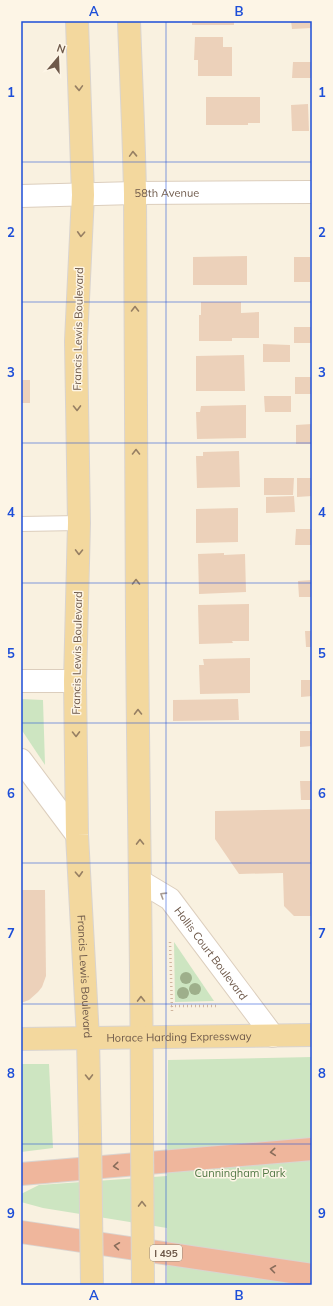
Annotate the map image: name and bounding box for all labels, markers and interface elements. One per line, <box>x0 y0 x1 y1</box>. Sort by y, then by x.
text: A <box>89 3 99 19</box>
text: B <box>235 3 244 19</box>
north arrow <box>38 38 78 78</box>
text: N <box>55 41 67 57</box>
text: 1 <box>7 84 15 100</box>
text: 1 <box>318 84 326 100</box>
one-way arrow <box>75 85 84 91</box>
one-way arrow <box>129 151 138 157</box>
street label: 58th Avenue <box>135 186 199 200</box>
text: 2 <box>7 224 15 240</box>
text: 2 <box>318 224 326 240</box>
one-way arrow <box>77 231 86 237</box>
street label: Francis Lewis Boulevard <box>70 267 86 391</box>
one-way arrow <box>131 306 139 312</box>
text: 3 <box>7 364 15 380</box>
text: 3 <box>318 364 326 380</box>
one-way arrow <box>73 405 81 411</box>
one-way arrow <box>132 449 140 455</box>
text: 4 <box>7 504 15 520</box>
text: 4 <box>318 504 326 520</box>
one-way arrow <box>74 549 83 555</box>
one-way arrow <box>132 579 140 585</box>
street label: Francis Lewis Boulevard <box>69 591 85 715</box>
text: 5 <box>7 645 15 661</box>
text: 5 <box>318 645 326 661</box>
one-way arrow <box>134 709 142 715</box>
one-way arrow <box>72 731 80 737</box>
text: 6 <box>7 785 15 801</box>
text: 6 <box>318 785 326 801</box>
one-way arrow <box>136 839 144 845</box>
one-way arrow <box>75 871 84 877</box>
one-way arrow <box>160 892 167 900</box>
street label: Hollis Court Boulevard <box>171 904 251 1003</box>
street label: Francis Lewis Boulevard <box>74 914 95 1038</box>
text: 7 <box>7 925 15 941</box>
text: 7 <box>318 925 326 941</box>
one-way arrow <box>136 996 145 1002</box>
street label: Horace Harding Expressway <box>106 1029 252 1045</box>
text: 8 <box>7 1065 15 1081</box>
text: 8 <box>318 1065 326 1081</box>
one-way arrow <box>85 1074 93 1080</box>
one-way arrow <box>270 1147 276 1156</box>
one-way arrow <box>113 1161 119 1170</box>
park label: Cunningham Park <box>194 1166 286 1180</box>
one-way arrow <box>138 1201 147 1207</box>
text: 9 <box>7 1205 15 1221</box>
text: 9 <box>318 1205 326 1221</box>
one-way arrow <box>114 1242 120 1251</box>
road number: I 495 <box>150 1245 182 1261</box>
one-way arrow <box>270 1265 276 1274</box>
text: A <box>89 1287 99 1303</box>
text: B <box>235 1287 244 1303</box>

